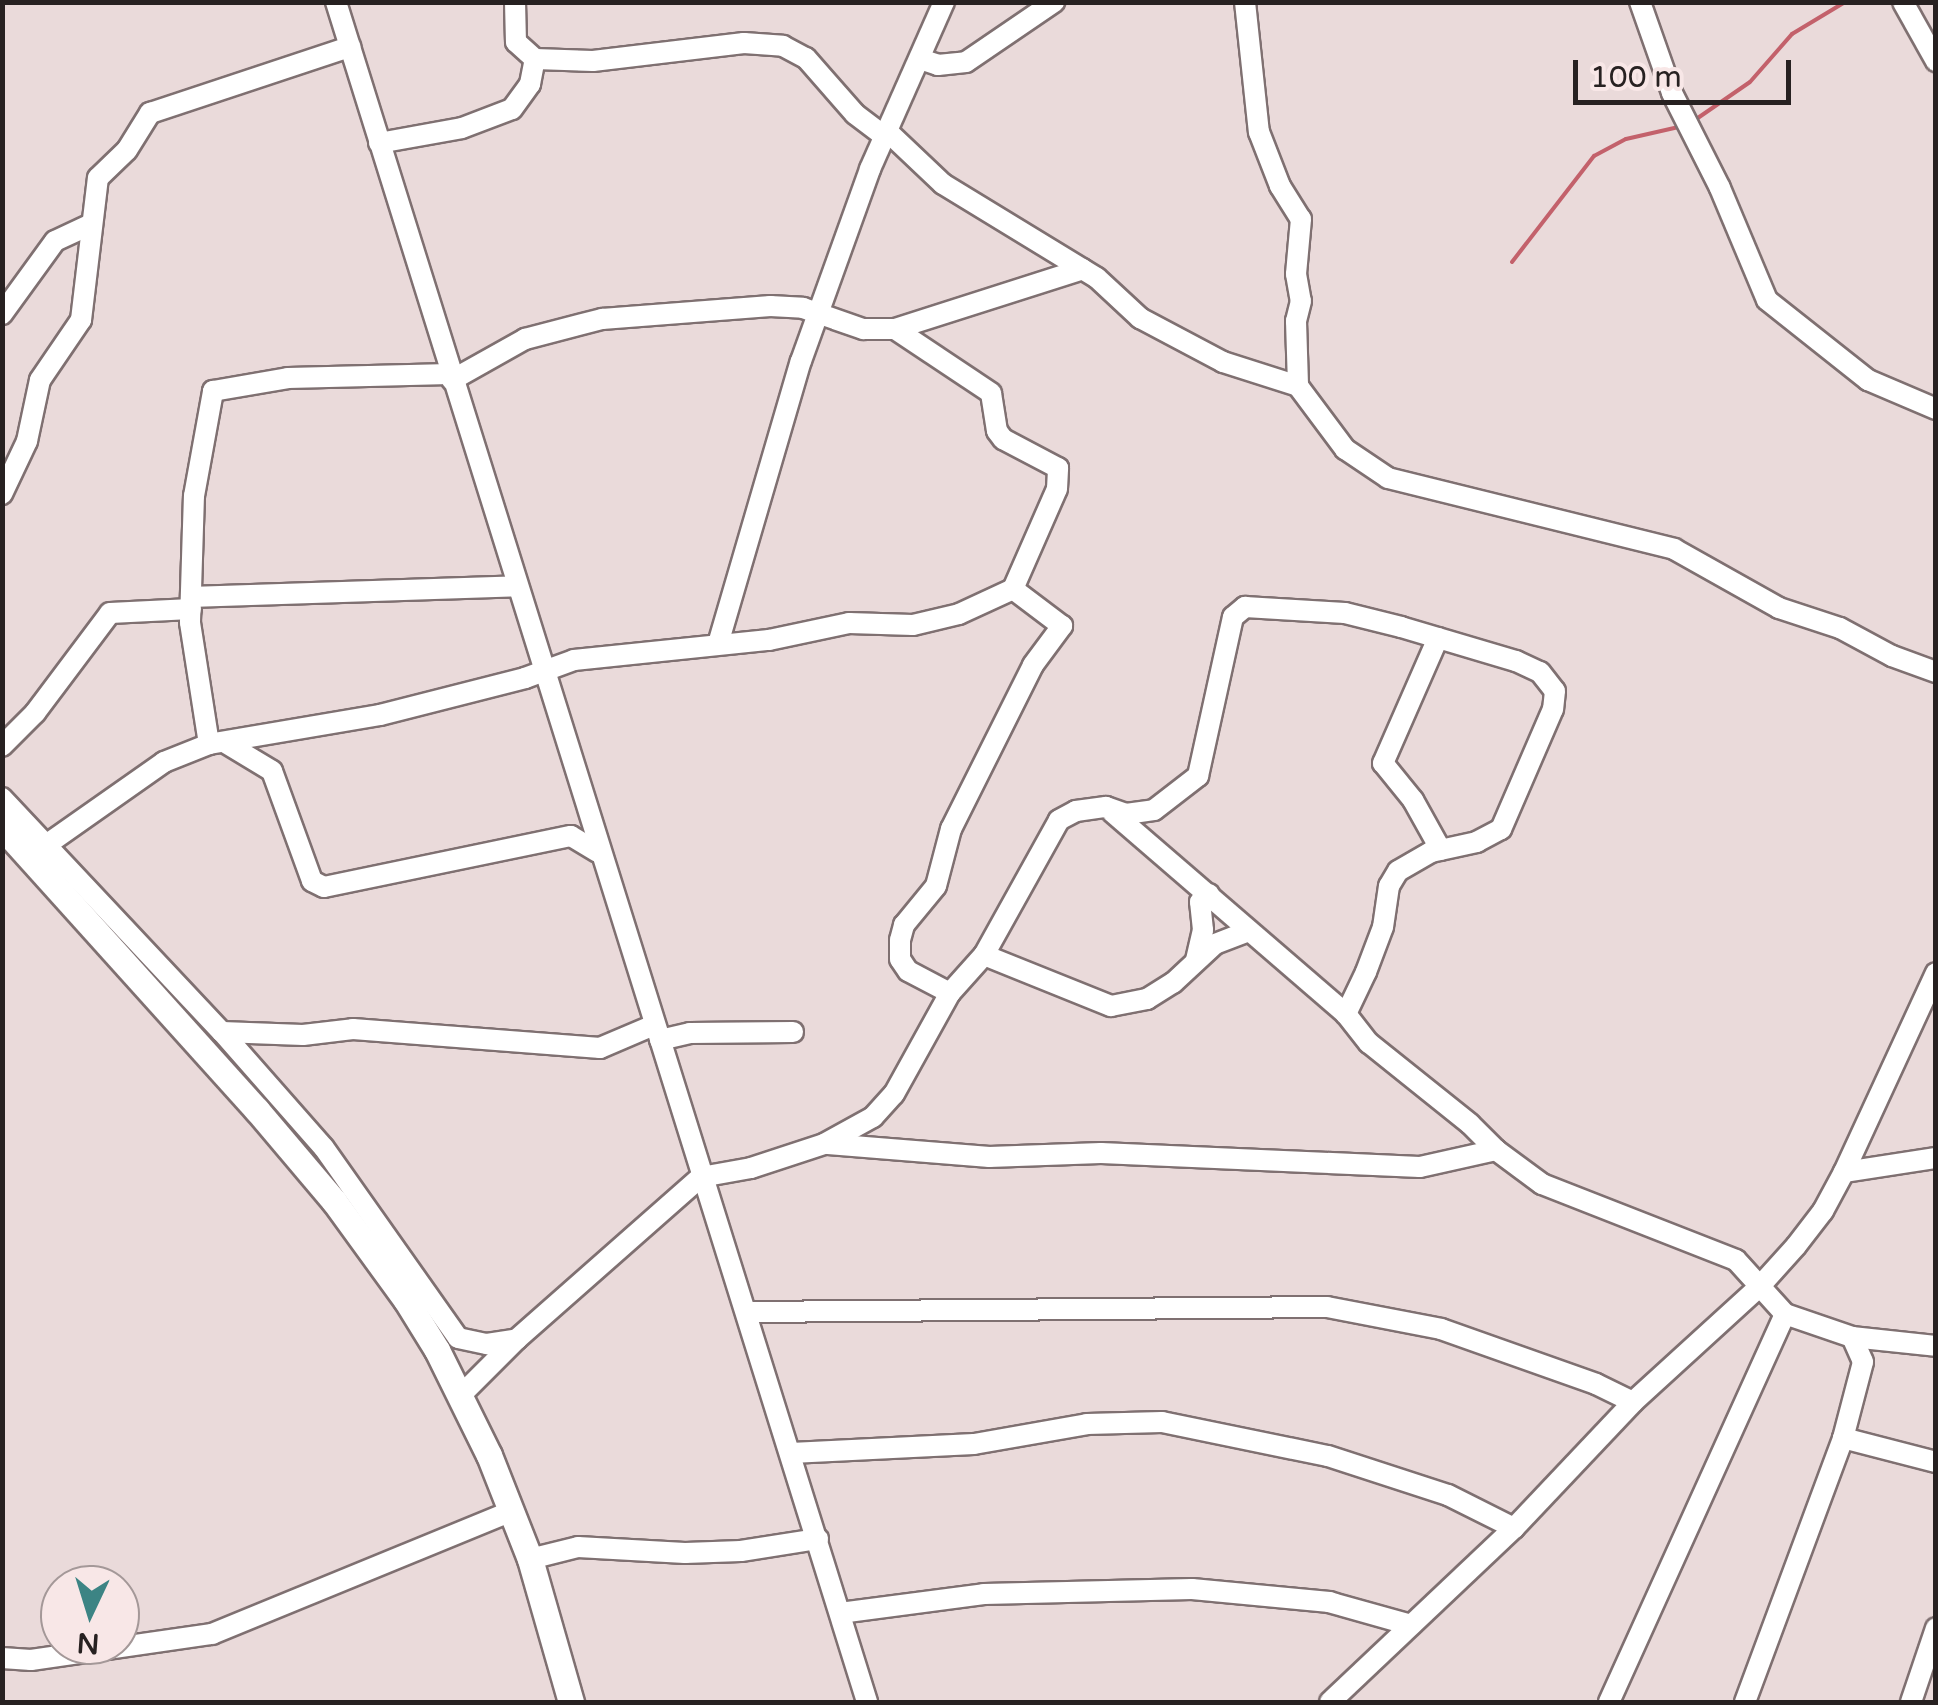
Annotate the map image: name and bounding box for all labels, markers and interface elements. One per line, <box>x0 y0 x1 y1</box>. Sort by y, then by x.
scale bar <box>1578 40 1796 102</box>
text: 100 m <box>1590 59 1682 96</box>
north arrow <box>40 1565 140 1665</box>
text: N <box>76 1625 100 1661</box>

